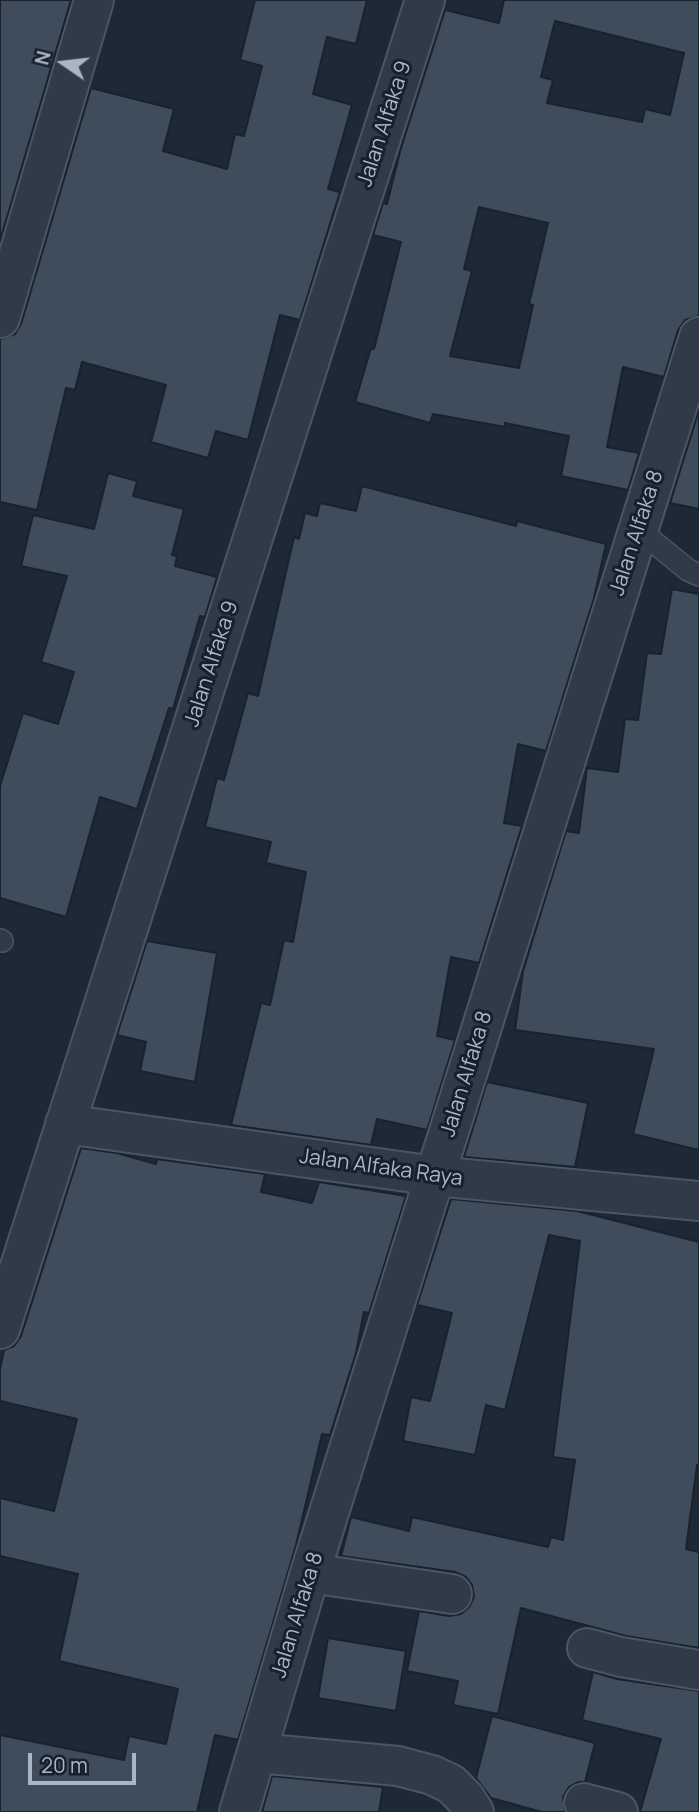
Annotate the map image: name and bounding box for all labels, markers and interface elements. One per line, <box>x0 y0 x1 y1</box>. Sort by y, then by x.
north arrow <box>28 28 98 98</box>
text: N <box>28 48 57 68</box>
street label: Jalan Alfaka 9 <box>353 58 417 190</box>
street label: Jalan Alfaka 8 <box>605 467 669 599</box>
street label: Jalan Alfaka 9 <box>180 598 244 730</box>
street label: Jalan Alfaka 8 <box>436 1008 498 1140</box>
street label: Jalan Alfaka Raya <box>298 1144 464 1192</box>
street label: Jalan Alfaka 8 <box>267 1549 329 1681</box>
scale bar <box>32 1738 140 1782</box>
text: 20 m <box>41 1751 88 1779</box>

